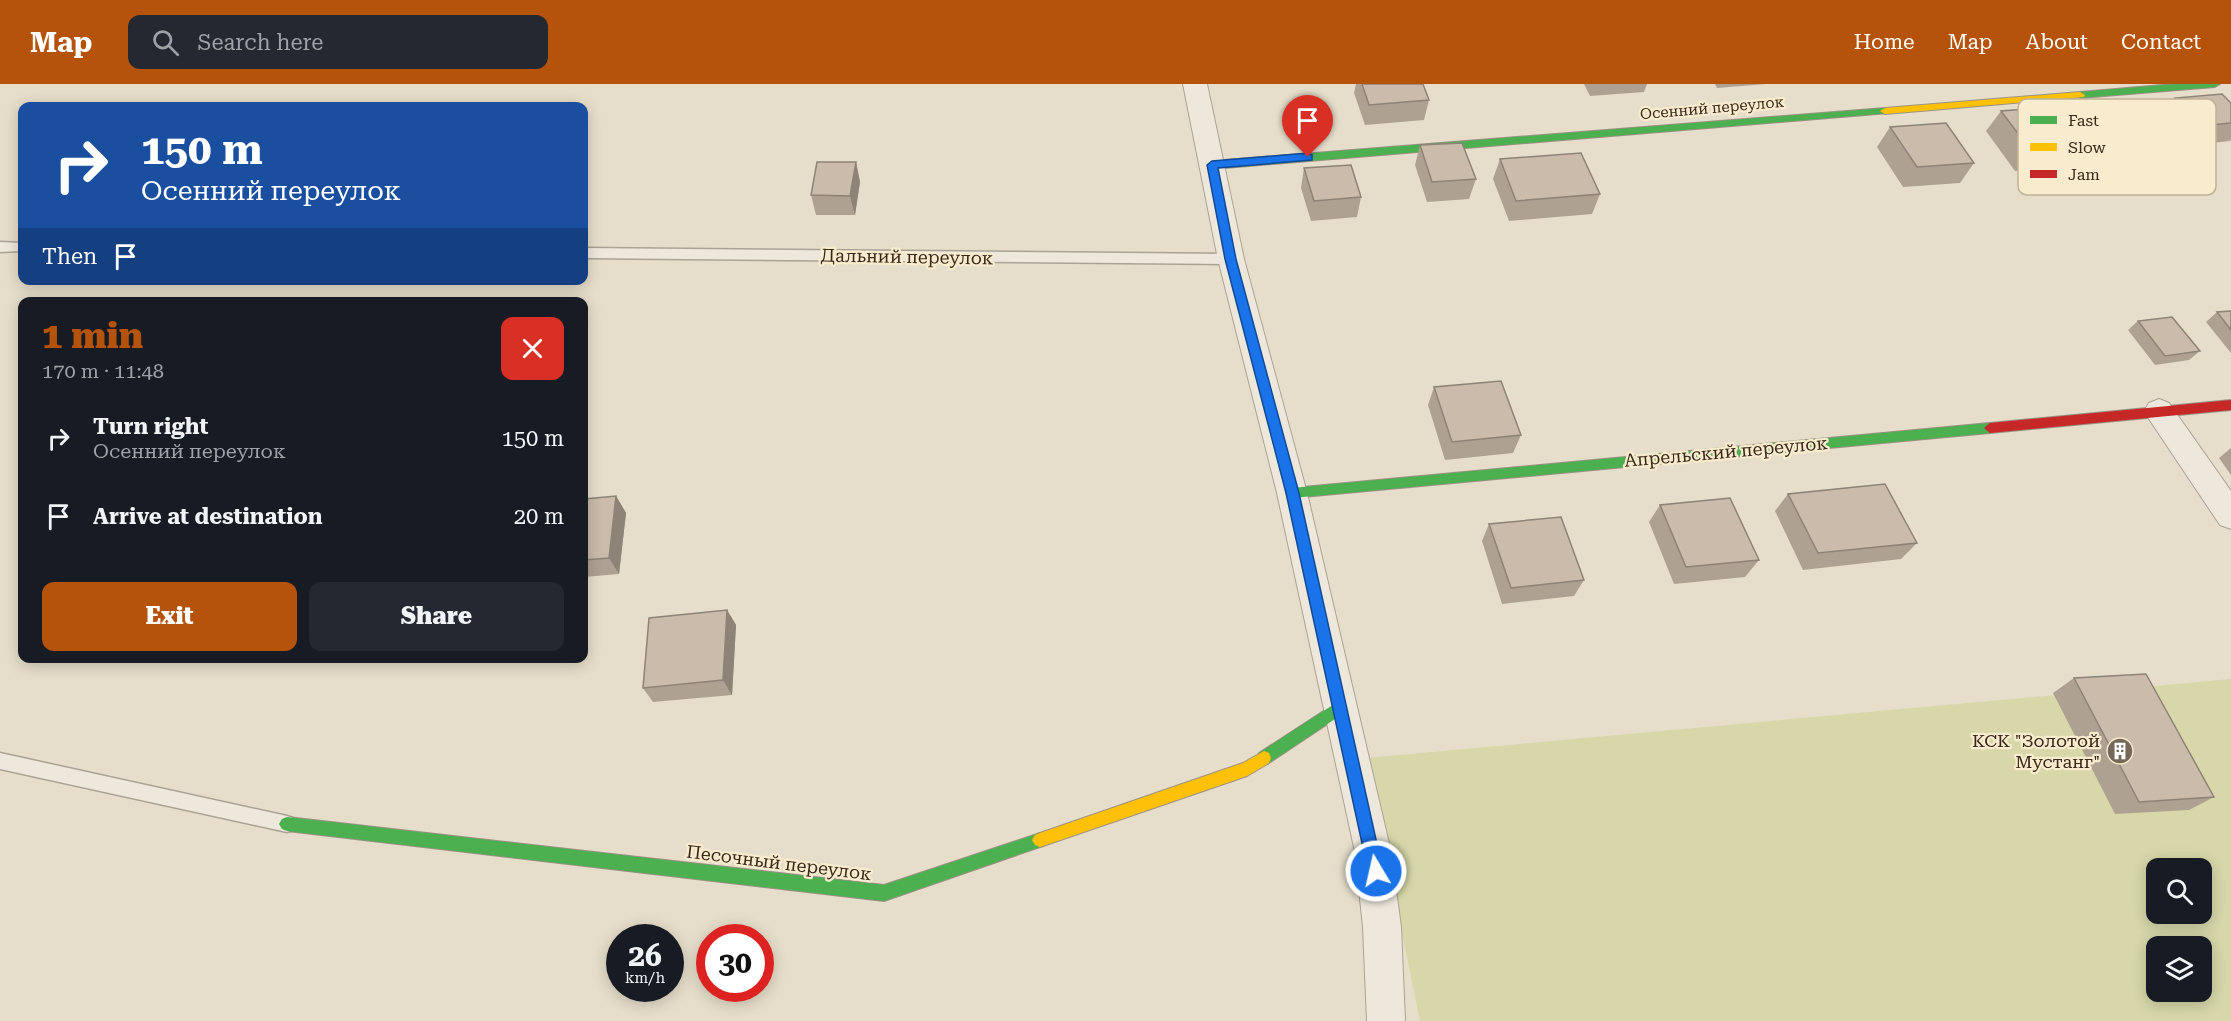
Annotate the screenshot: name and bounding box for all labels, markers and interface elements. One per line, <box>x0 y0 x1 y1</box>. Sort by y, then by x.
search box <box>128 15 548 69</box>
text: Map <box>30 26 92 59</box>
icon: search <box>149 26 182 59</box>
text: Search here <box>197 30 323 55</box>
text: Home <box>1854 30 1915 54</box>
text: Map <box>1948 30 1993 54</box>
text: About <box>2026 30 2088 54</box>
text: Contact <box>2121 30 2201 54</box>
street label: Осенний переулок <box>1639 93 1785 123</box>
pin <box>1282 95 1333 157</box>
legend <box>2018 99 2216 195</box>
icon: arrive <box>1291 104 1324 137</box>
text: Fast <box>2068 111 2099 130</box>
text: 150 m <box>141 125 263 174</box>
icon: right <box>42 126 120 204</box>
text: Slow <box>2068 138 2106 157</box>
text: Jam <box>2068 165 2100 184</box>
text: Осенний переулок <box>141 175 401 207</box>
icon: arrive <box>109 240 142 273</box>
text: Then <box>42 244 97 269</box>
street label: Дальний переулок <box>821 244 993 269</box>
text: 1 min <box>42 315 143 357</box>
button: close <box>501 317 564 380</box>
text: 170 m · 11:48 <box>42 359 164 383</box>
text: Turn right <box>93 414 208 439</box>
icon: right <box>42 422 75 455</box>
text: 150 m <box>501 426 564 451</box>
street label: Апрельский переулок <box>1623 432 1828 471</box>
text: Осенний переулок <box>93 439 286 463</box>
icon: arrive <box>42 500 75 533</box>
text: Arrive at destination <box>93 504 322 529</box>
text: 20 m <box>514 504 564 529</box>
button: Exit <box>42 582 297 651</box>
button: Share <box>309 582 564 651</box>
place label: КСК "Золотой Мустанг" <box>1972 730 2100 772</box>
building icon: КСК "Золотой Мустанг" <box>2105 736 2135 766</box>
position arrow <box>1344 839 1408 903</box>
street label: Песочный переулок <box>685 841 873 884</box>
map controls <box>2146 858 2212 1002</box>
button: search <box>2146 858 2212 924</box>
speed limit sign: 30 <box>696 924 774 1002</box>
button: layers <box>2146 936 2212 1002</box>
text: 26 <box>628 938 662 973</box>
text: km/h <box>625 969 665 987</box>

